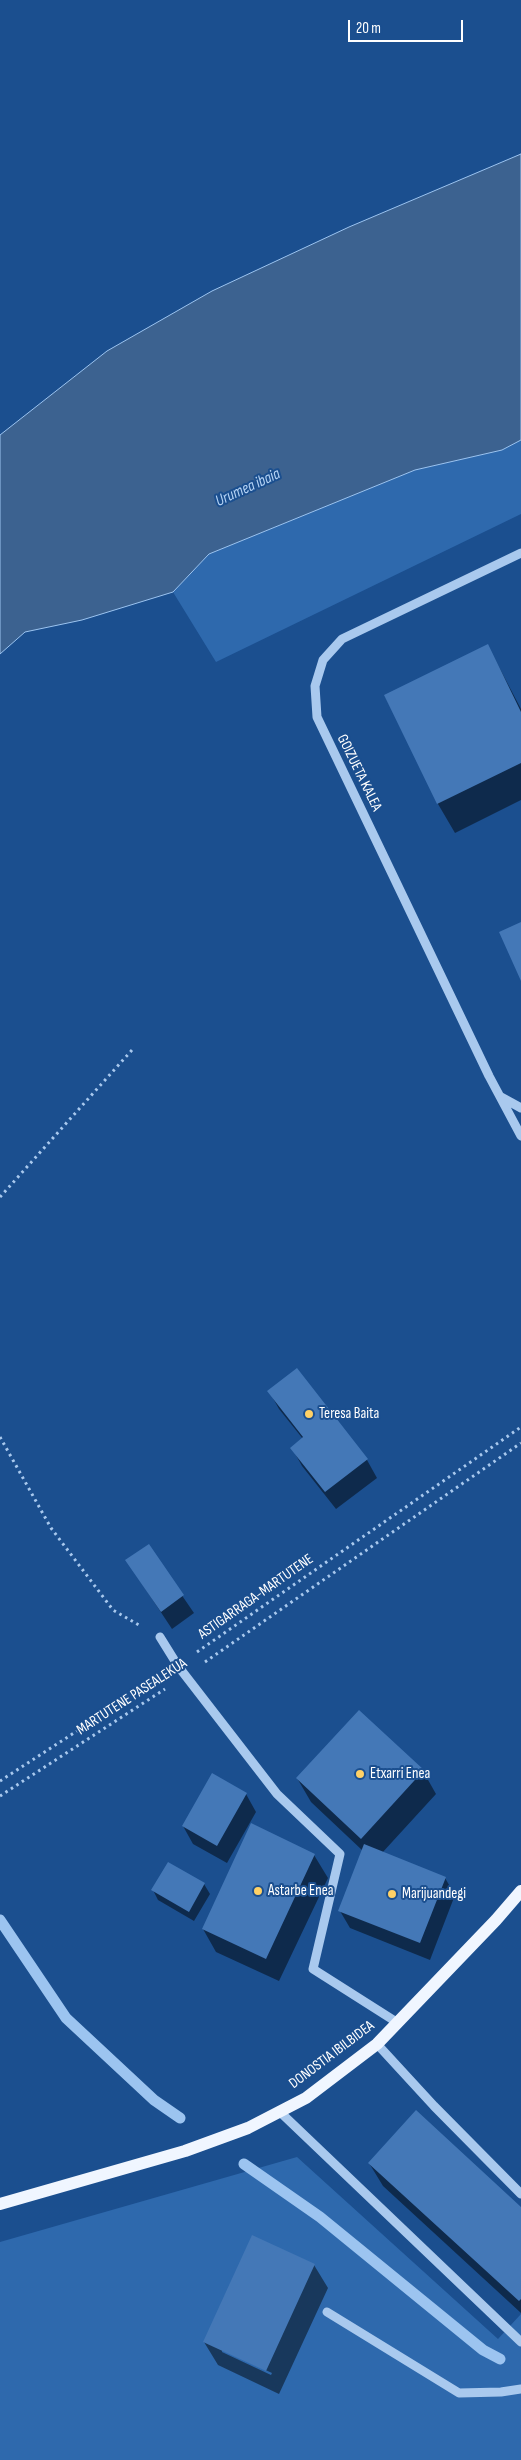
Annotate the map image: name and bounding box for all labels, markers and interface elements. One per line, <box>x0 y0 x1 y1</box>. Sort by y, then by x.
scale bar <box>351 10 466 42</box>
text: 20 m <box>356 19 381 38</box>
water label: Urumea ibaia <box>213 465 283 511</box>
street label: GOIZUETA KALEA <box>333 732 385 814</box>
place label: Teresa Baita <box>319 1405 379 1423</box>
marker: Teresa Baita <box>303 1408 315 1420</box>
street label: ASTIGARRAGA-MARTUTENE <box>195 1550 317 1644</box>
street label: MARTUTENE PASEALEKUA <box>74 1655 190 1739</box>
place label: Etxarri Enea <box>370 1765 430 1783</box>
marker: Etxarri Enea <box>354 1768 366 1780</box>
place label: Astarbe Enea <box>268 1882 333 1900</box>
marker: Astarbe Enea <box>252 1885 264 1897</box>
place label: Marijuandegi <box>402 1885 466 1903</box>
marker: Marijuandegi <box>386 1888 398 1900</box>
street label: DONOSTIA IBILBIDEA <box>286 2017 378 2093</box>

